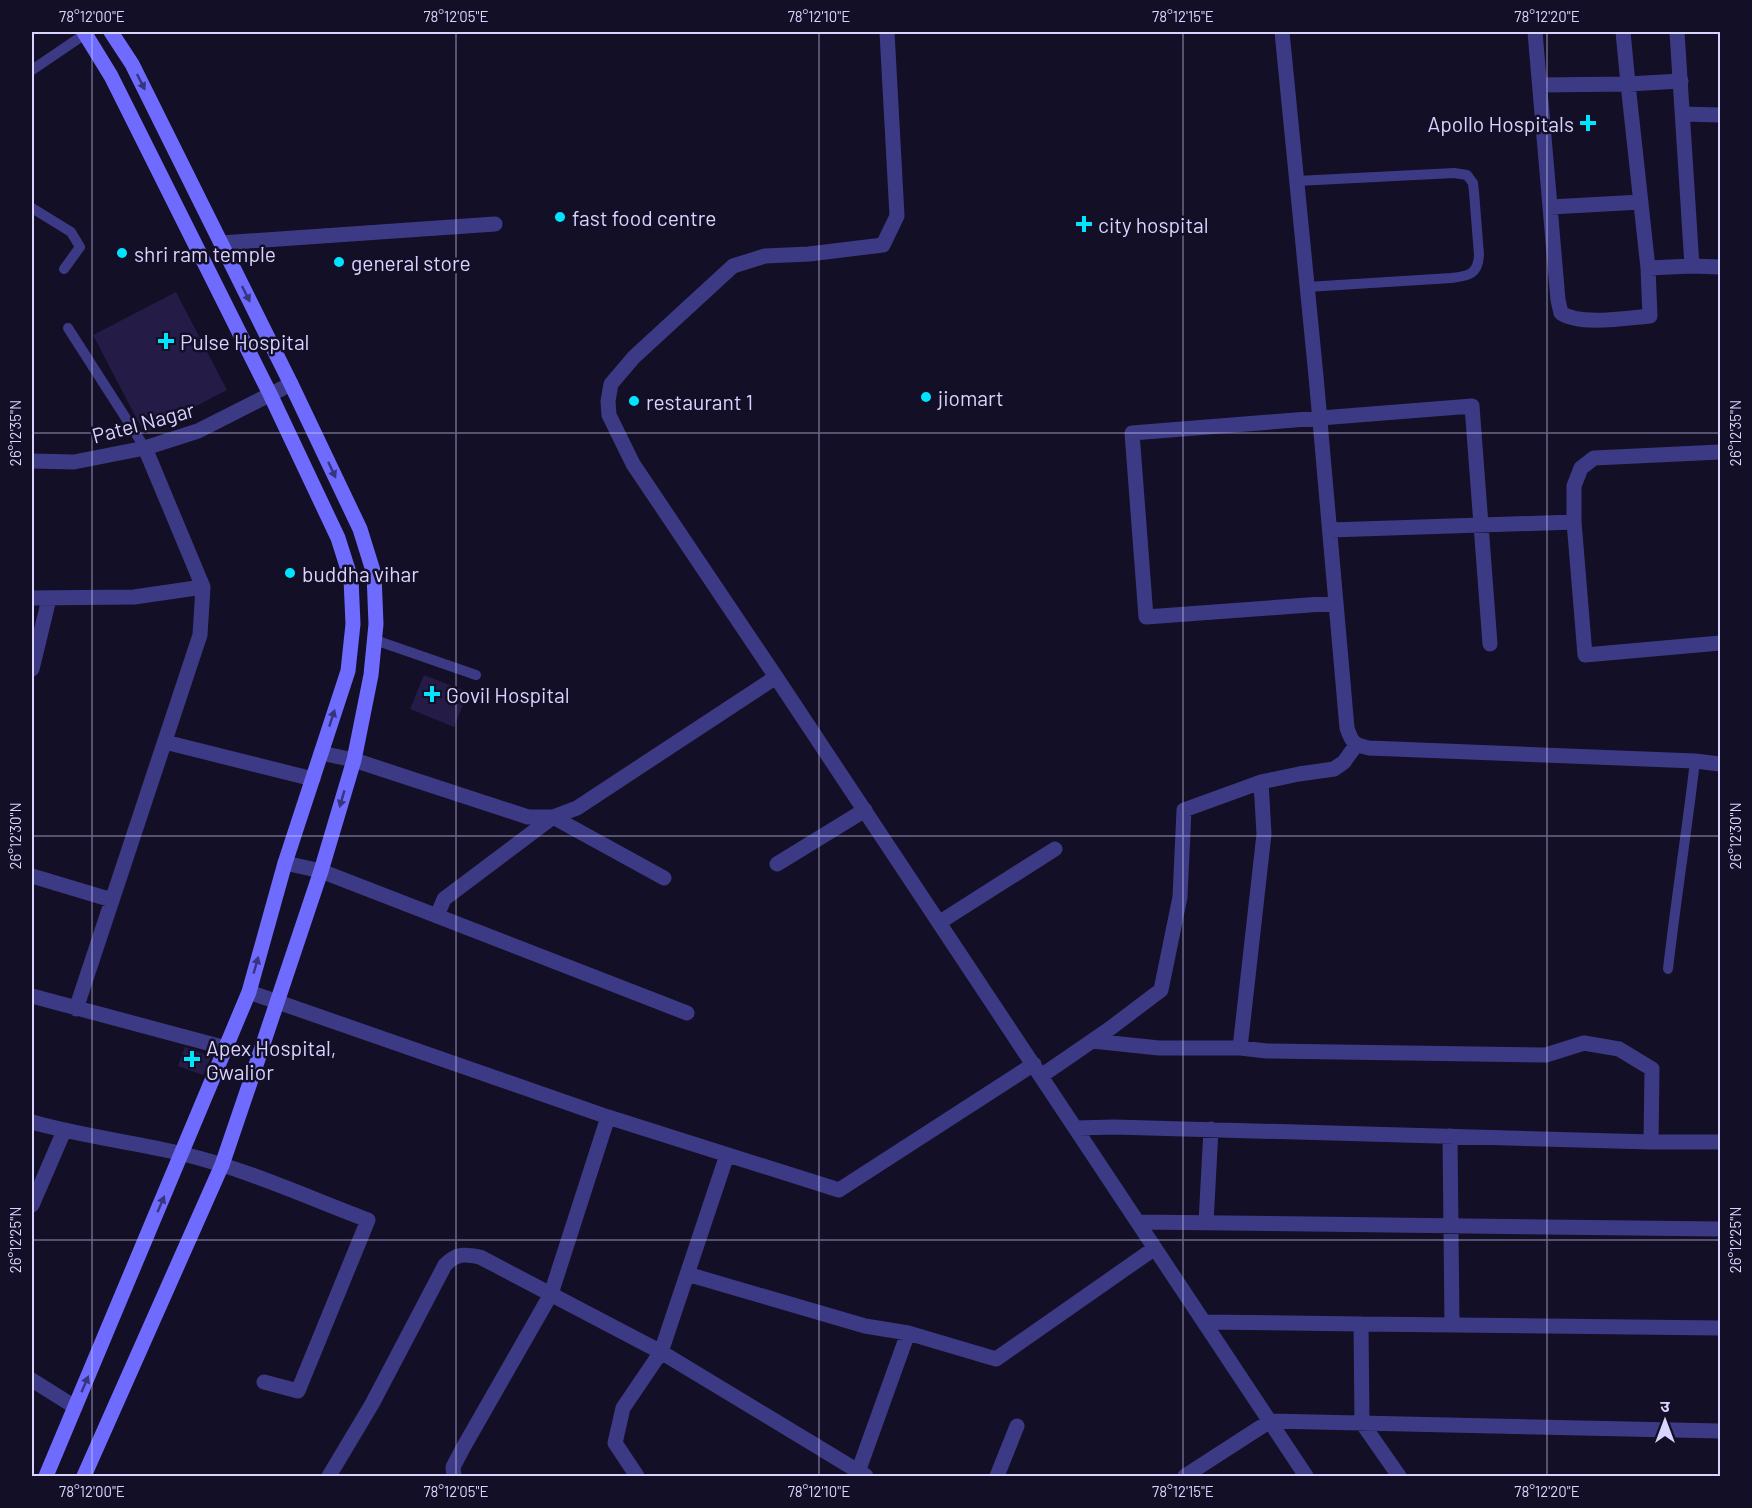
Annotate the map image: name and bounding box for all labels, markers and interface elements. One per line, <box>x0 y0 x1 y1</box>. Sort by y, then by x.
text: 78°12'00"E <box>59 7 125 25</box>
text: 78°12'05"E <box>423 7 489 25</box>
text: 78°12'10"E <box>788 7 850 25</box>
text: 78°12'15"E <box>1152 7 1214 25</box>
text: 78°12'20"E <box>1514 7 1580 25</box>
one-way arrow <box>135 73 145 91</box>
place label: Apollo Hospitals <box>1428 111 1574 136</box>
marker: Apollo Hospitals <box>1579 114 1597 132</box>
place label: fast food centre <box>572 205 717 230</box>
marker: fast food centre <box>553 210 567 224</box>
place label: city hospital <box>1098 212 1209 237</box>
marker: city hospital <box>1075 215 1093 233</box>
place label: shri ram temple <box>134 241 276 266</box>
marker: shri ram temple <box>115 246 129 260</box>
place label: general store <box>351 250 471 275</box>
marker: general store <box>332 255 346 269</box>
one-way arrow <box>242 286 251 303</box>
place label: Pulse Hospital <box>180 329 309 354</box>
marker: Pulse Hospital <box>157 332 175 350</box>
place label: jiomart <box>937 385 1004 410</box>
place label: restaurant 1 <box>646 389 753 414</box>
marker: jiomart <box>919 390 933 404</box>
marker: restaurant 1 <box>627 394 641 408</box>
street label: Patel Nagar <box>89 396 197 448</box>
text: 26°12'35"N <box>6 400 24 466</box>
text: 26°12'35"N <box>1726 400 1744 466</box>
one-way arrow <box>327 461 336 478</box>
place label: buddha vihar <box>302 561 419 586</box>
marker: buddha vihar <box>283 566 297 580</box>
place label: Govil Hospital <box>446 682 570 707</box>
marker: Govil Hospital <box>423 685 441 703</box>
one-way arrow <box>328 709 338 727</box>
one-way arrow <box>337 790 346 808</box>
text: 26°12'30"N <box>6 802 24 870</box>
text: 26°12'30"N <box>1726 802 1744 870</box>
one-way arrow <box>252 956 262 974</box>
place label: Apex Hospital, Gwalior <box>206 1035 336 1084</box>
marker: Apex Hospital, Gwalior <box>183 1050 201 1068</box>
one-way arrow <box>156 1195 166 1213</box>
text: 26°12'25"N <box>6 1207 24 1273</box>
text: 26°12'25"N <box>1726 1207 1744 1273</box>
one-way arrow <box>81 1375 90 1393</box>
north arrow <box>1635 1391 1695 1451</box>
text: उ <box>1660 1396 1670 1415</box>
text: 78°12'00"E <box>59 1482 125 1500</box>
text: 78°12'05"E <box>423 1482 489 1500</box>
text: 78°12'10"E <box>788 1482 850 1500</box>
text: 78°12'15"E <box>1152 1482 1214 1500</box>
text: 78°12'20"E <box>1514 1482 1580 1500</box>

